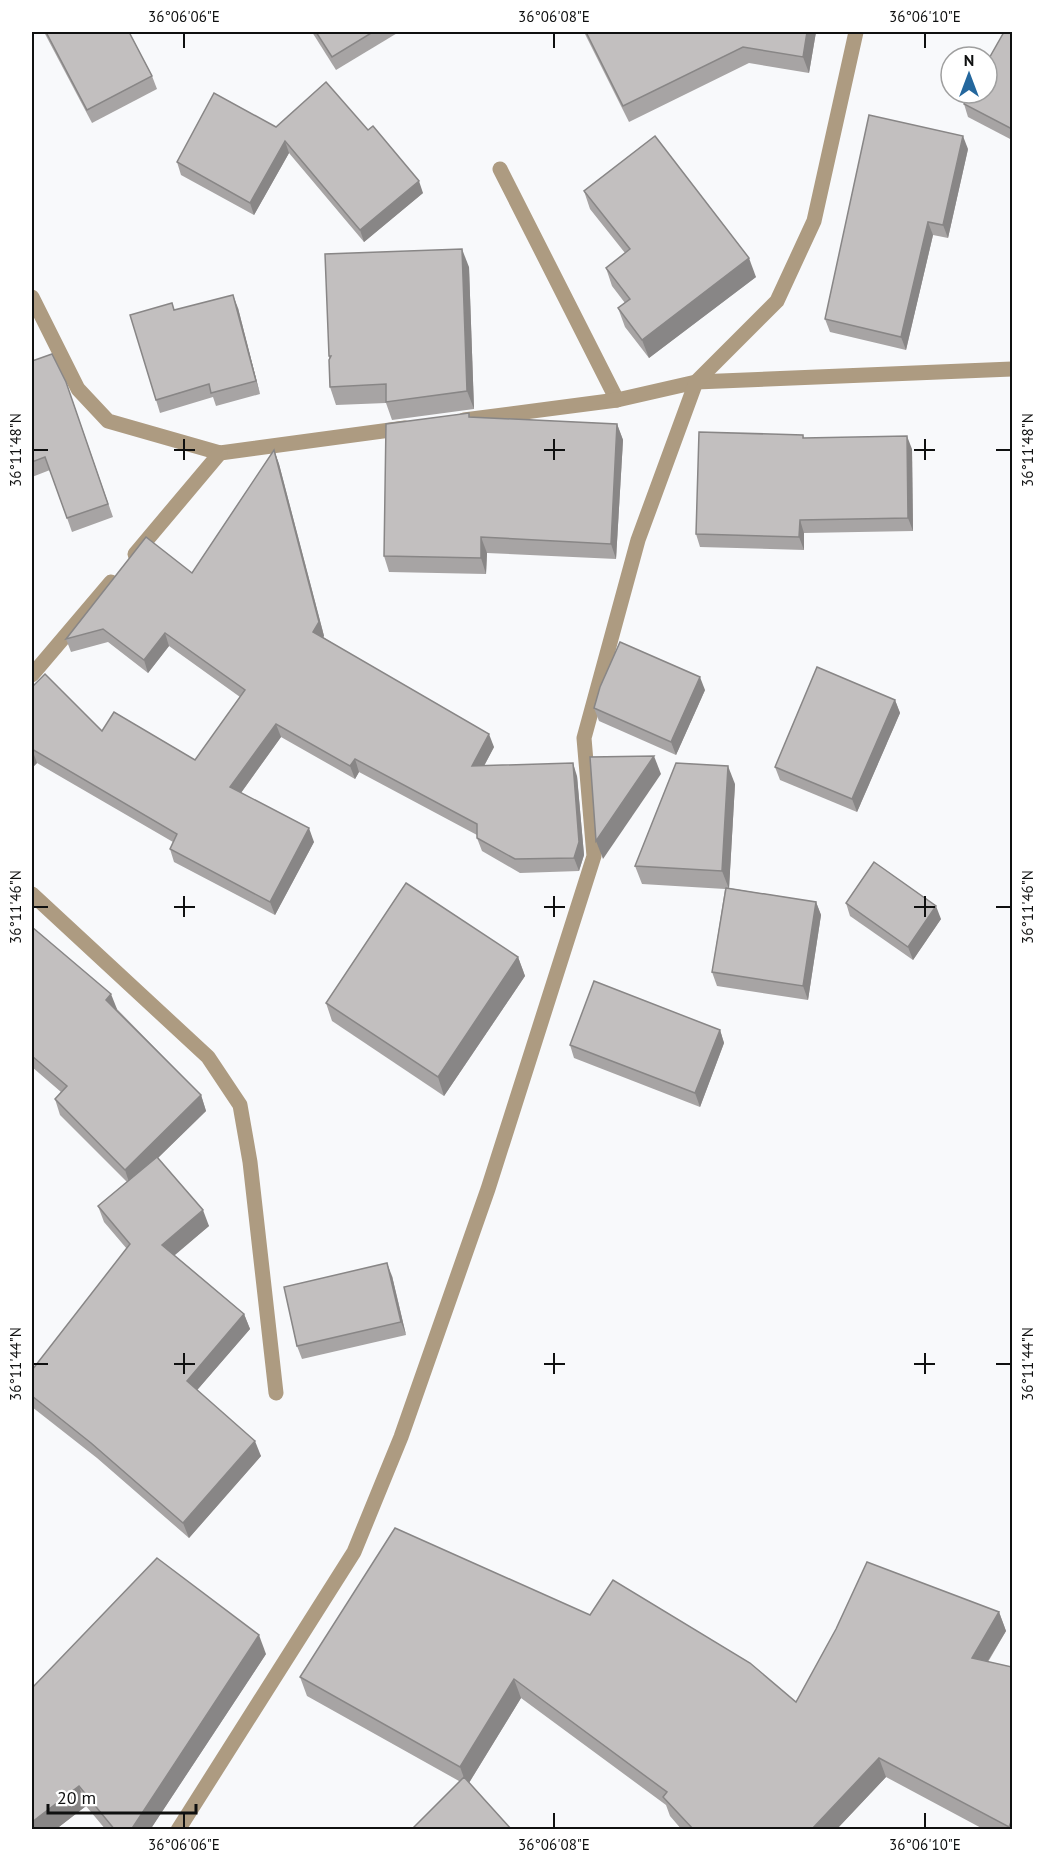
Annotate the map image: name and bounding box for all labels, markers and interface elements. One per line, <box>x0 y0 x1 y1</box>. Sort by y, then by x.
text: 36°06'06"E <box>148 7 220 26</box>
text: 36°06'08"E <box>518 7 590 26</box>
text: 36°06'10"E <box>889 7 961 26</box>
north arrow <box>939 45 999 105</box>
text: N <box>964 50 974 70</box>
text: 36°11'48"N <box>6 413 25 487</box>
text: 36°11'48"N <box>1018 413 1037 487</box>
text: 36°11'46"N <box>6 870 25 944</box>
text: 36°11'46"N <box>1018 870 1037 944</box>
text: 36°11'44"N <box>6 1327 25 1401</box>
text: 36°11'44"N <box>1018 1327 1037 1401</box>
scale bar <box>48 1777 196 1815</box>
text: 20 m <box>57 1786 96 1809</box>
text: 36°06'06"E <box>148 1835 220 1854</box>
text: 36°06'08"E <box>518 1835 590 1854</box>
text: 36°06'10"E <box>889 1835 961 1854</box>

